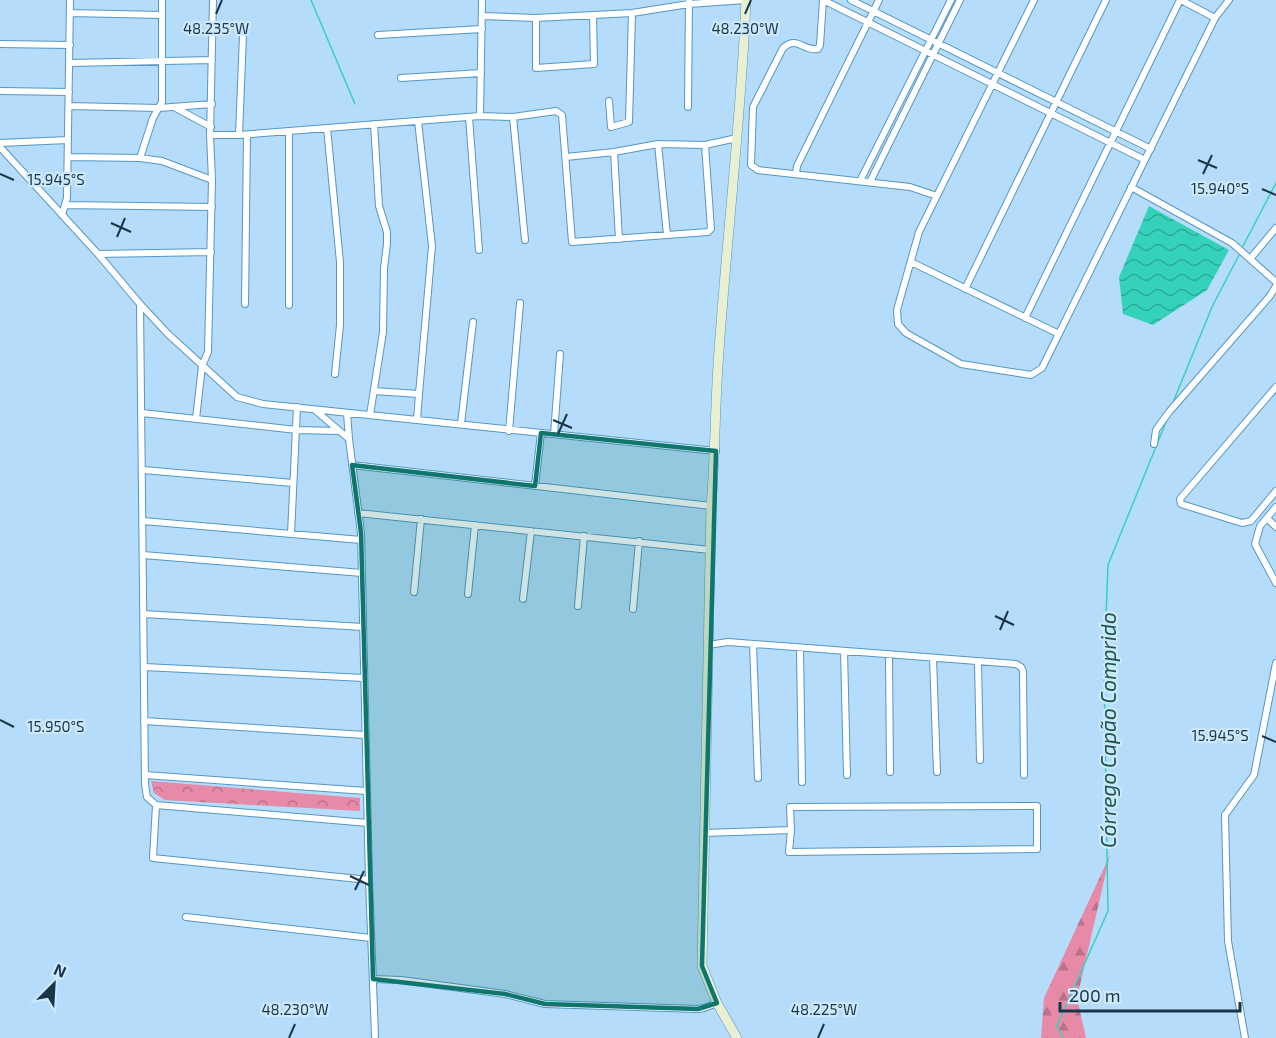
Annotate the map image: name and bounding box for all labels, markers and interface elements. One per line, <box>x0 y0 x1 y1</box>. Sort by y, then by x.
text: 48.235°W <box>183 19 249 37</box>
text: 48.230°W <box>711 19 779 37</box>
text: 15.945°S <box>27 170 85 188</box>
text: 15.940°S <box>1191 179 1249 197</box>
water label: Córrego Capão Comprido <box>1095 612 1120 848</box>
text: 15.950°S <box>28 717 84 735</box>
text: 15.945°S <box>1191 726 1249 744</box>
north arrow <box>24 954 84 1014</box>
text: N <box>51 959 69 981</box>
scale bar <box>1060 975 1240 1013</box>
text: 200 m <box>1069 984 1121 1006</box>
text: 48.230°W <box>261 1000 329 1018</box>
text: 48.225°W <box>791 1000 857 1018</box>

